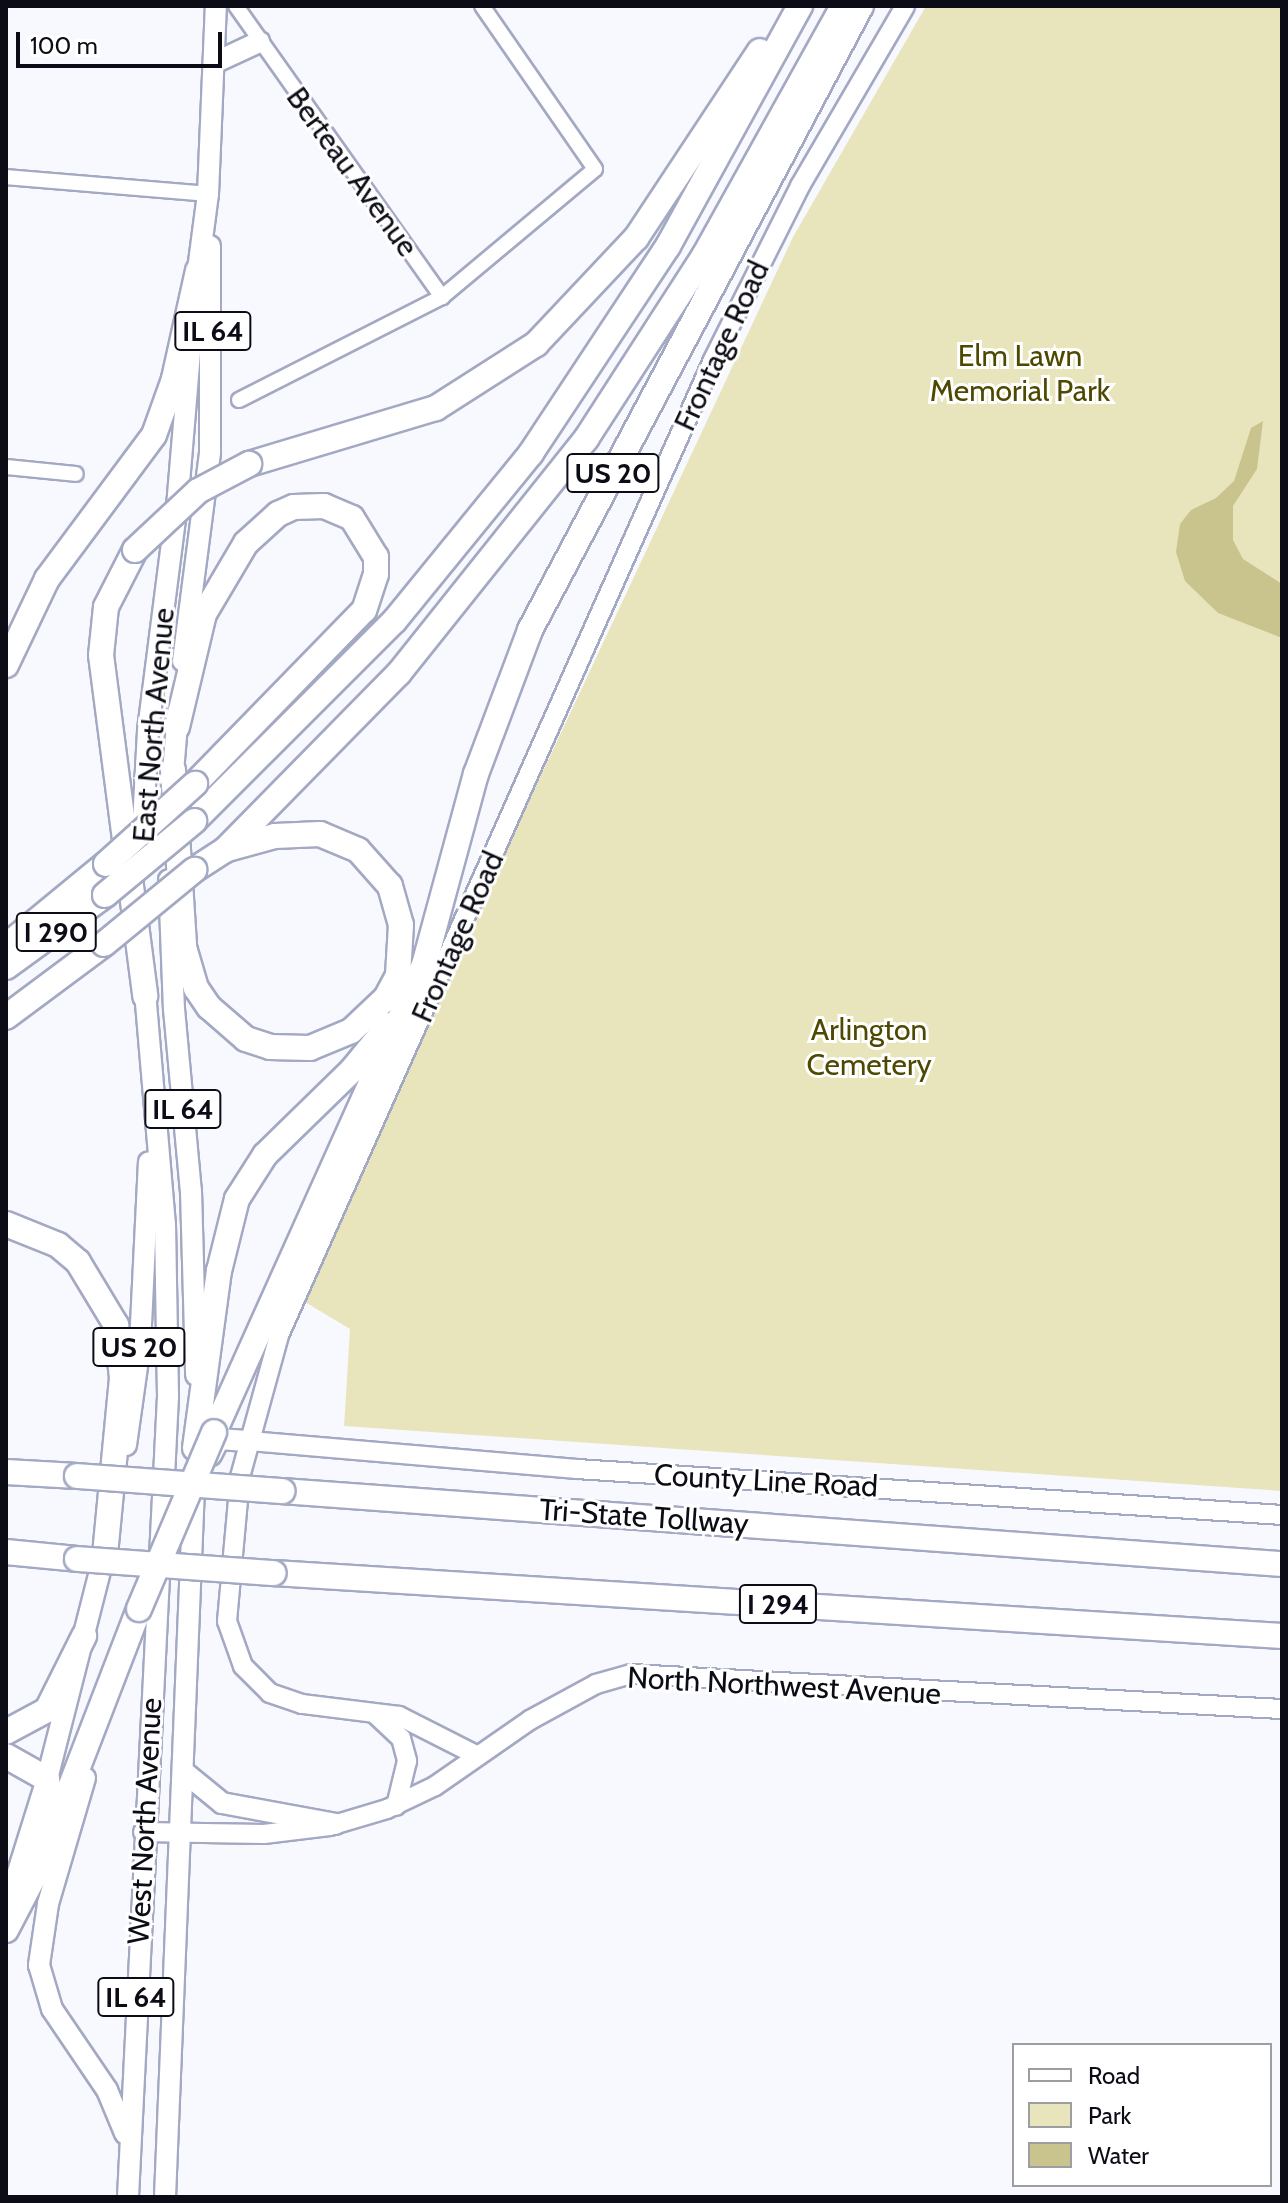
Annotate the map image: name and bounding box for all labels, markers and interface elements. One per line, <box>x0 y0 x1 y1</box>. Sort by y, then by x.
scale bar <box>20 16 226 66</box>
text: 100 m <box>30 31 98 60</box>
street label: Berteau Avenue <box>279 80 425 264</box>
street label: Frontage Road <box>667 255 777 437</box>
road number: IL 64 <box>173 307 253 355</box>
park label: Elm Lawn Memorial Park <box>930 338 1110 408</box>
road number: US 20 <box>565 449 661 497</box>
street label: East North Avenue <box>126 606 182 844</box>
street label: Frontage Road <box>404 846 512 1028</box>
road number: I 290 <box>14 908 98 956</box>
park label: Arlington Cemetery <box>806 1012 932 1082</box>
road number: IL 64 <box>143 1085 223 1133</box>
road number: US 20 <box>91 1323 187 1371</box>
street label: County Line Road <box>653 1457 879 1505</box>
street label: Tri-State Tollway <box>538 1492 750 1542</box>
road number: I 294 <box>738 1580 818 1628</box>
street label: North Northwest Avenue <box>626 1660 942 1712</box>
street label: West North Avenue <box>121 1697 169 1945</box>
road number: IL 64 <box>96 1973 176 2021</box>
legend <box>1012 2043 1272 2187</box>
text: Road <box>1088 2061 1140 2090</box>
text: Park <box>1088 2101 1131 2130</box>
text: Water <box>1088 2141 1149 2170</box>

